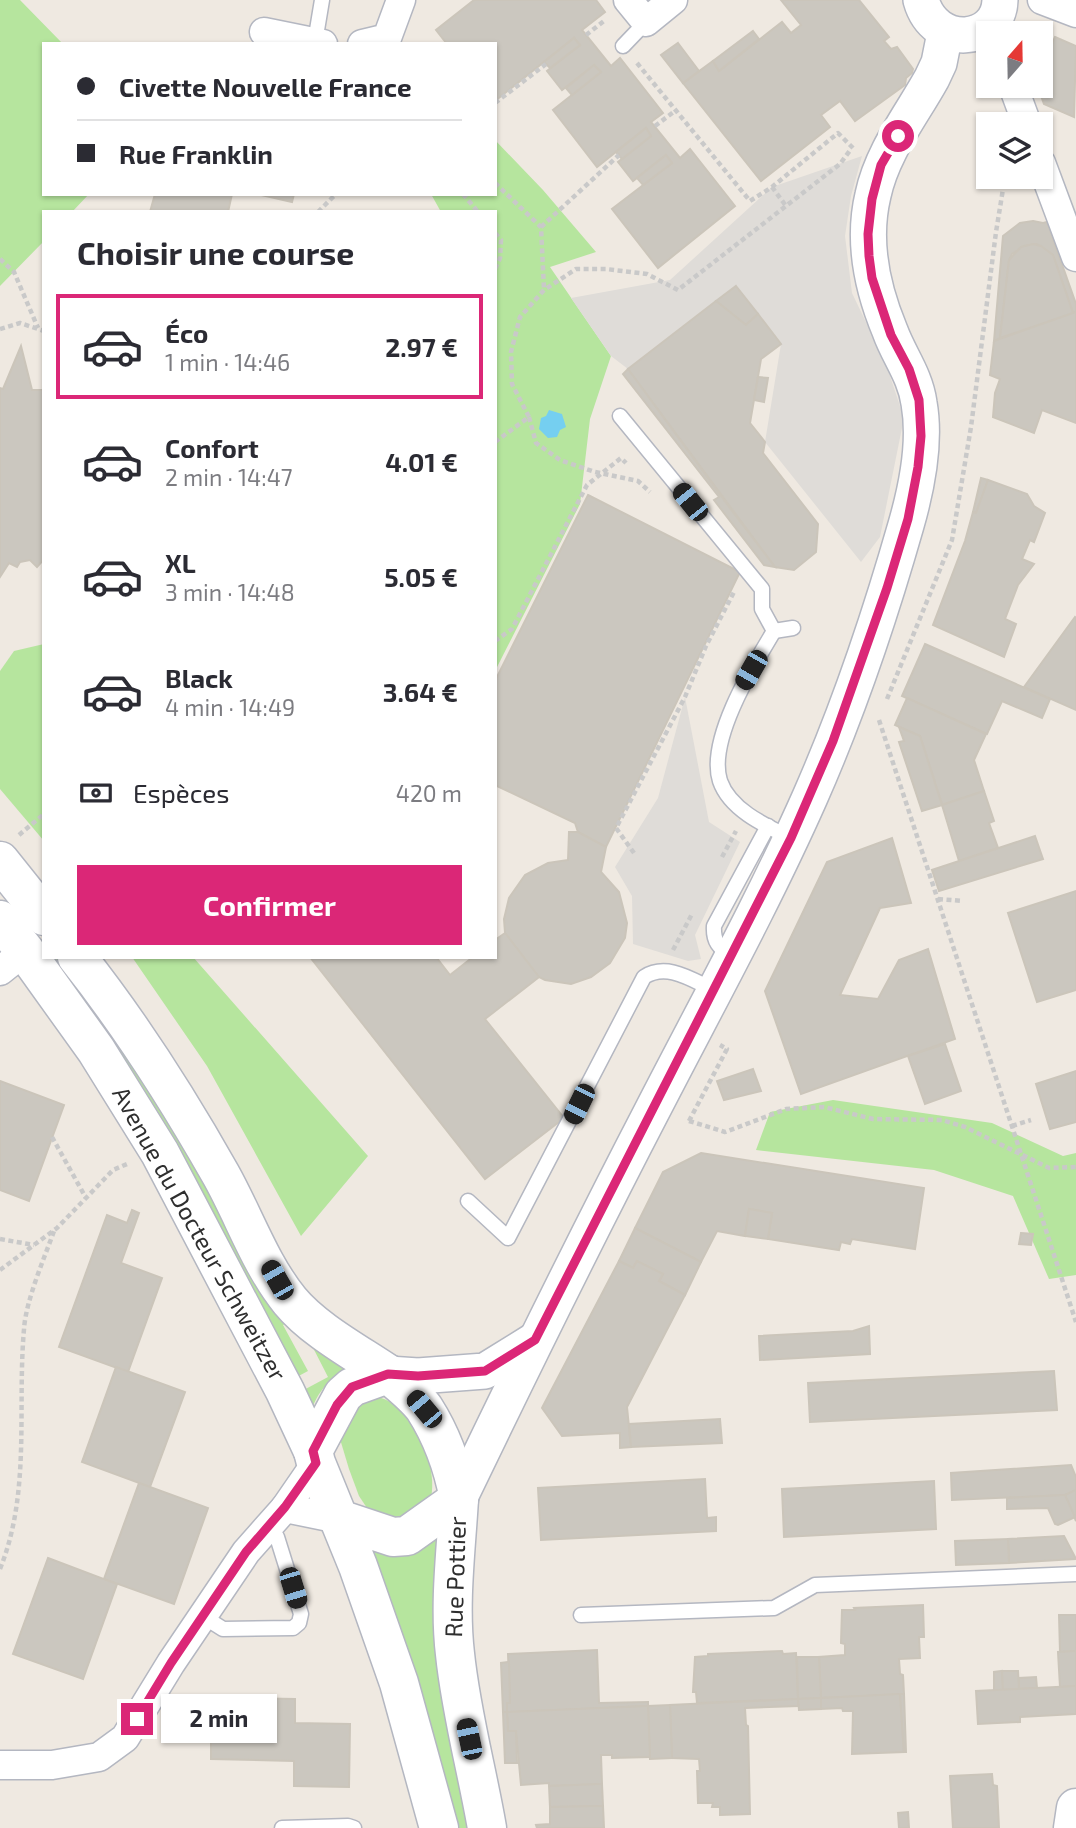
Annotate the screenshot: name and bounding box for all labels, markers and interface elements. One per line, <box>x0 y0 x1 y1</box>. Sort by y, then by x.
north arrow <box>976 21 1054 98</box>
map controls <box>976 21 1053 189</box>
text: Civette Nouvelle France <box>119 71 412 102</box>
button: layers <box>976 112 1053 189</box>
route start <box>882 120 914 152</box>
text: Rue Franklin <box>119 138 273 169</box>
text: Choisir une course <box>77 233 354 271</box>
icon: car <box>81 315 144 378</box>
text: Éco <box>165 317 208 348</box>
text: 2.97 € <box>385 331 458 362</box>
text: 1 min · 14:46 <box>165 348 290 376</box>
icon: car <box>81 430 144 493</box>
text: Confort <box>165 432 259 463</box>
text: 4.01 € <box>385 446 458 477</box>
text: 2 min · 14:47 <box>165 463 293 491</box>
car <box>669 479 712 525</box>
icon: car <box>81 545 144 608</box>
text: XL <box>165 547 196 578</box>
text: 5.05 € <box>384 561 458 592</box>
text: 3 min · 14:48 <box>165 578 295 606</box>
car <box>732 647 771 693</box>
icon: car <box>81 660 144 723</box>
text: Black <box>165 662 233 693</box>
text: 3.64 € <box>383 676 458 707</box>
text: 4 min · 14:49 <box>165 693 295 721</box>
icon: cash <box>77 774 115 812</box>
text: Espèces <box>133 777 230 808</box>
text: 420 m <box>396 779 462 807</box>
button: Confirmer <box>77 865 462 945</box>
street label: Avenue du Docteur Schweitzer <box>107 1081 294 1386</box>
car <box>561 1081 598 1127</box>
car <box>258 1257 297 1303</box>
car <box>403 1386 446 1432</box>
street label: Rue Pottier <box>438 1516 471 1638</box>
car <box>277 1565 310 1611</box>
callout: 2 min <box>162 1694 277 1744</box>
route end <box>121 1703 153 1735</box>
text: 2 min <box>190 1704 248 1732</box>
car <box>455 1716 484 1762</box>

